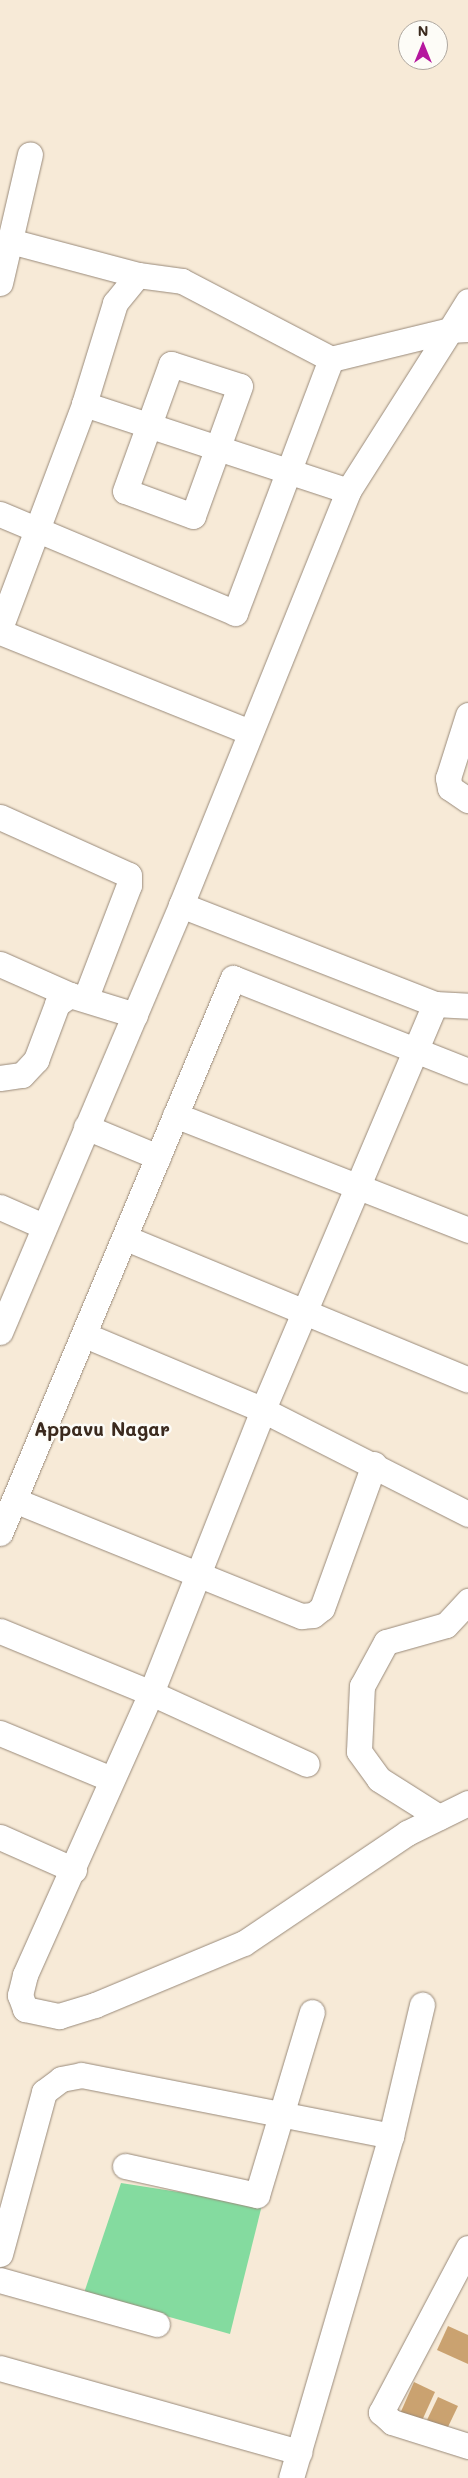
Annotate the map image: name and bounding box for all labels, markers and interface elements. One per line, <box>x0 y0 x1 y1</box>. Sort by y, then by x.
north arrow <box>398 20 448 70</box>
text: N <box>418 21 428 40</box>
district label: Appavu Nagar <box>34 1418 170 1440</box>

